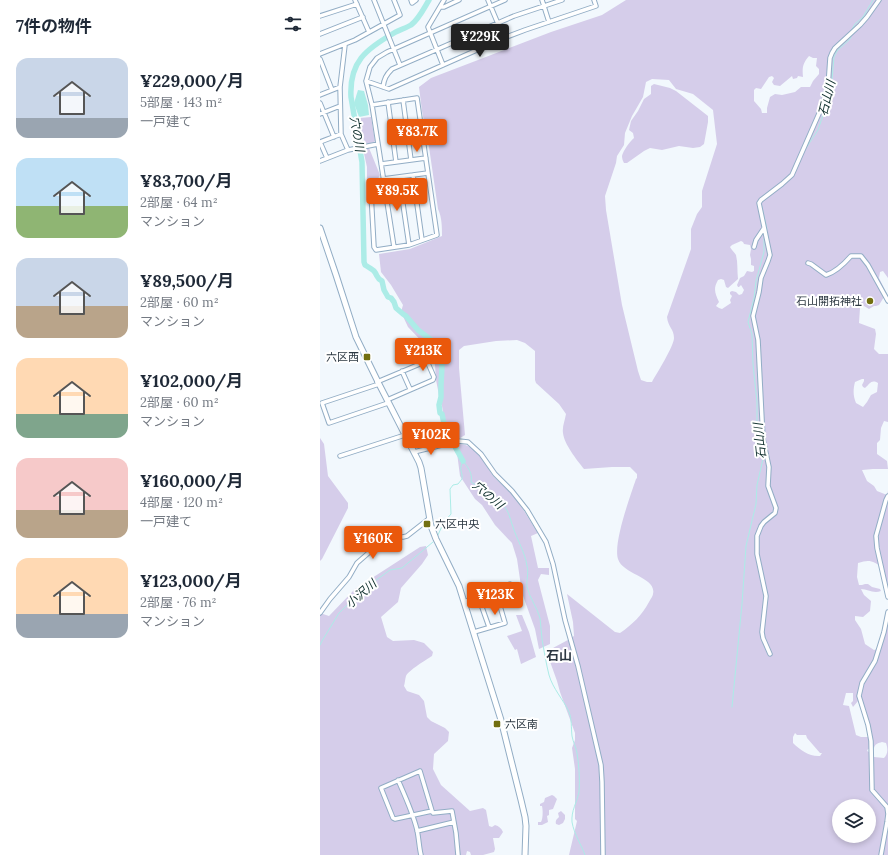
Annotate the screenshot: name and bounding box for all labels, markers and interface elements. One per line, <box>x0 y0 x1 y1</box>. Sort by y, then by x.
icon: filters <box>282 13 304 35</box>
text: 7件の物件 <box>16 15 92 37</box>
pin: ¥229K <box>452 24 508 58</box>
text: ¥229K <box>460 28 500 45</box>
text: ¥229,000/月 <box>140 70 244 92</box>
icon: home <box>48 74 96 122</box>
water label: 石山川 <box>815 77 839 117</box>
text: 5部屋 · 143 m² <box>140 94 222 111</box>
text: 一戸建て <box>140 113 192 130</box>
water label: 穴の川 <box>347 115 368 155</box>
pin: ¥83.7K <box>384 119 450 153</box>
text: ¥83.7K <box>396 123 438 140</box>
text: ¥83,700/月 <box>140 170 233 192</box>
icon: home <box>48 174 96 222</box>
pin: ¥89.5K <box>364 178 430 212</box>
text: ¥89.5K <box>375 182 419 199</box>
text: 2部屋 · 64 m² <box>140 194 218 211</box>
text: マンション <box>140 213 205 230</box>
text: ¥89,500/月 <box>140 270 234 292</box>
icon: home <box>48 274 96 322</box>
text: 2部屋 · 60 m² <box>140 294 219 311</box>
place label: 石山開拓神社 <box>796 294 862 308</box>
marker: 石山開拓神社 <box>865 296 875 306</box>
text: マンション <box>140 313 205 330</box>
pin: ¥213K <box>395 338 451 372</box>
text: ¥213K <box>404 342 442 359</box>
place label: 六区西 <box>326 350 359 364</box>
marker: 六区西 <box>362 352 372 362</box>
text: ¥102,000/月 <box>140 370 243 392</box>
icon: home <box>48 374 96 422</box>
text: 2部屋 · 60 m² <box>140 394 219 411</box>
text: マンション <box>140 413 205 430</box>
water label: 石山川 <box>750 420 769 460</box>
pin: ¥102K <box>403 422 459 456</box>
text: ¥102K <box>411 426 451 443</box>
text: ¥160,000/月 <box>140 470 244 492</box>
icon: home <box>48 474 96 522</box>
water label: 穴の川 <box>470 477 508 513</box>
text: 4部屋 · 120 m² <box>140 494 223 511</box>
text: 一戸建て <box>140 513 192 530</box>
place label: 六区中央 <box>435 517 480 531</box>
marker: 六区中央 <box>422 519 432 529</box>
pin: ¥160K <box>345 526 401 560</box>
text: ¥160K <box>353 530 393 547</box>
text: ¥123,000/月 <box>140 570 242 592</box>
icon: home <box>48 574 96 622</box>
water label: 小沢川 <box>342 575 381 611</box>
pin: ¥123K <box>467 582 523 616</box>
text: ¥123K <box>476 586 514 603</box>
text: 2部屋 · 76 m² <box>140 594 217 611</box>
text: マンション <box>140 613 205 630</box>
district label: 石山 <box>546 647 572 664</box>
place label: 六区南 <box>505 717 538 731</box>
marker: 六区南 <box>492 719 502 729</box>
map controls <box>832 799 876 843</box>
button: layers <box>832 799 876 843</box>

